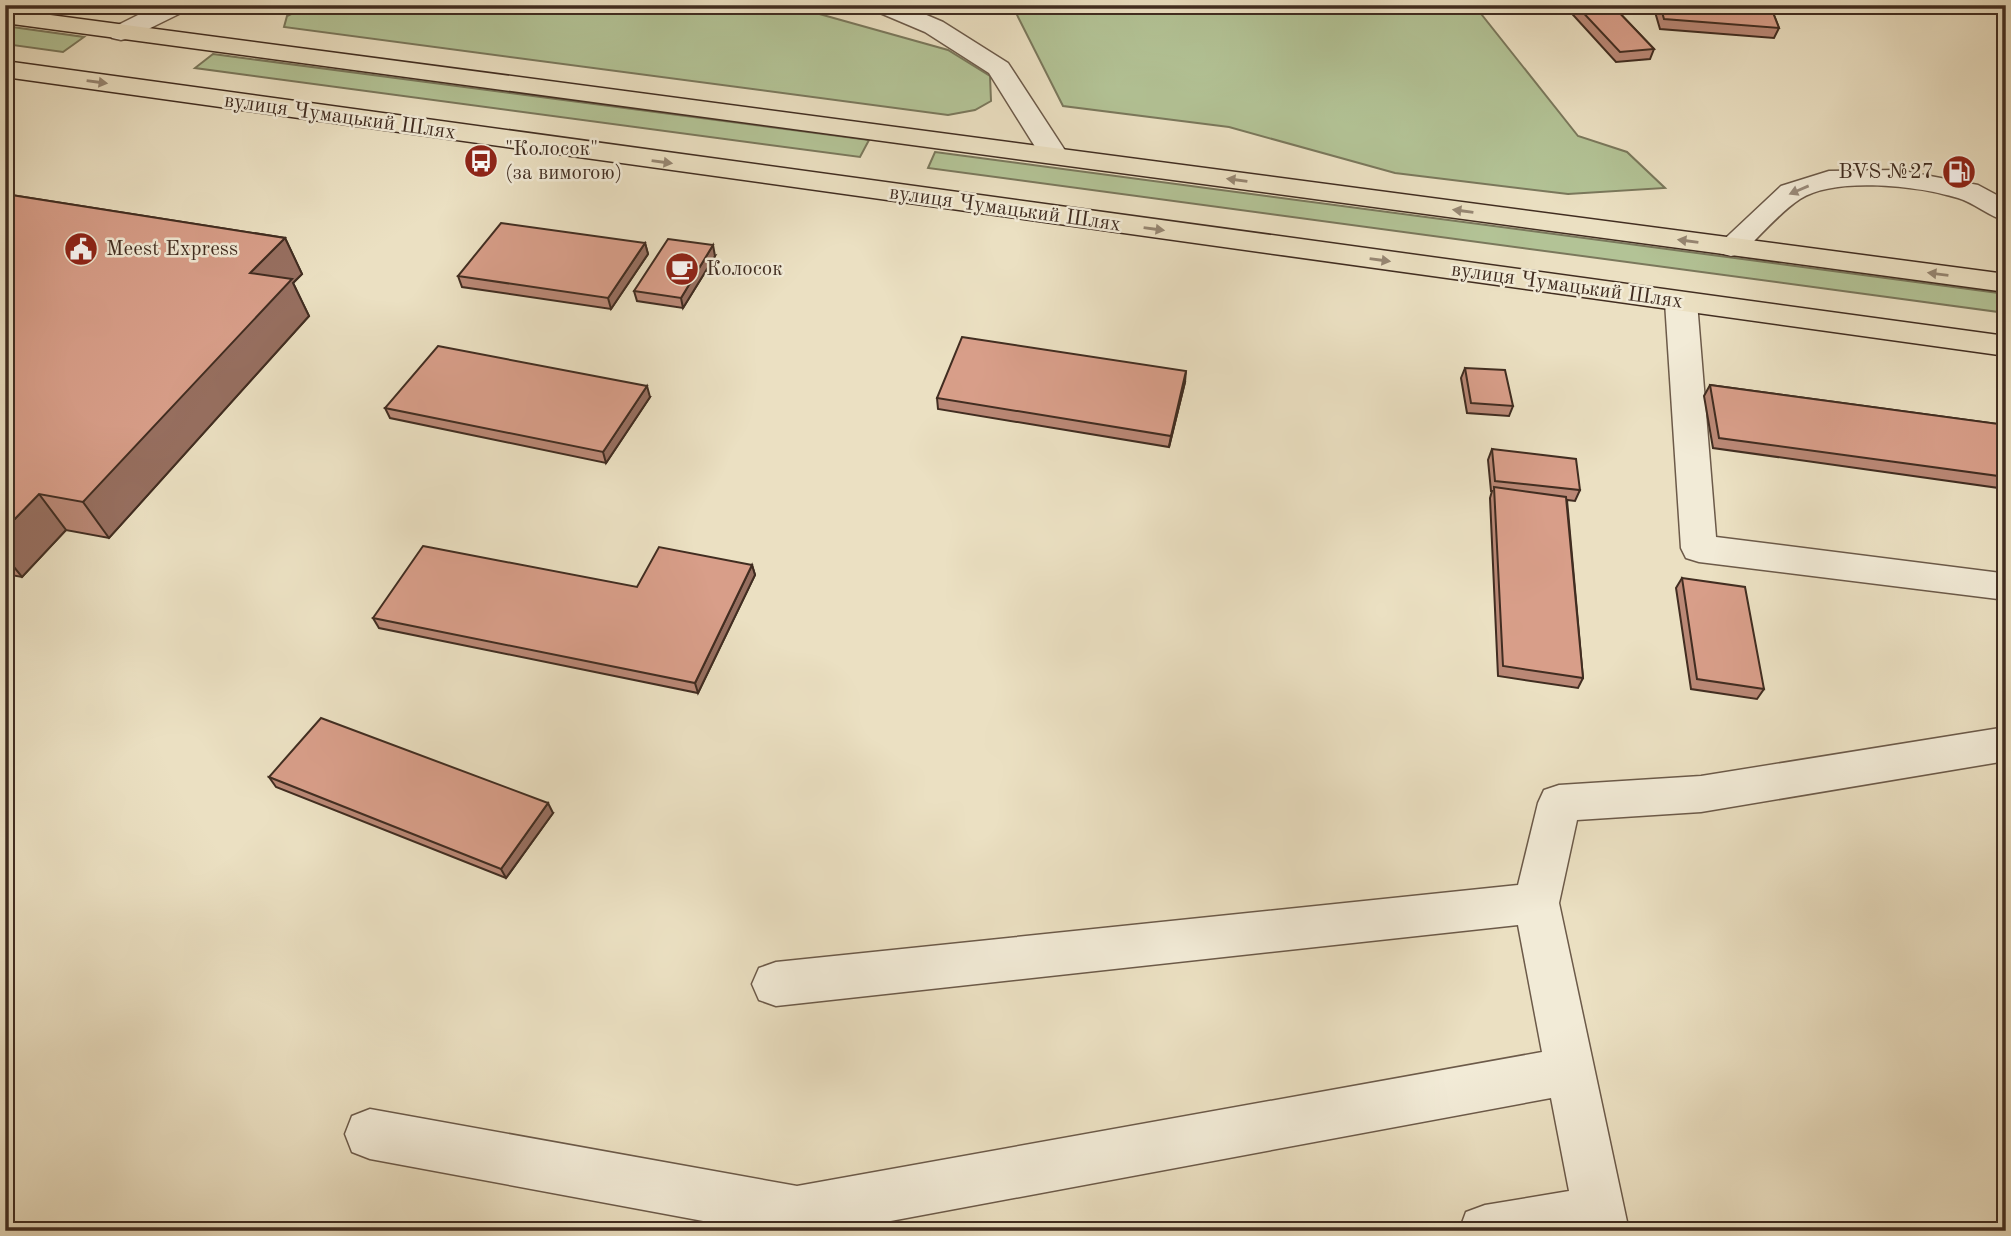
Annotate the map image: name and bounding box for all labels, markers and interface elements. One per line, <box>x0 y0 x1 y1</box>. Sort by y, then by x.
one-way arrow <box>86 77 108 88</box>
street label: вулиця Чумацький Шлях <box>223 90 457 144</box>
place label: "Колосок" (за вимогою) <box>505 139 622 184</box>
bus stop icon: "Колосок" (за вимогою) <box>462 142 500 180</box>
fuel station icon: BVS №27 <box>1940 153 1978 191</box>
one-way arrow <box>651 157 673 168</box>
place label: BVS №27 <box>1838 162 1934 183</box>
one-way arrow <box>1226 175 1248 186</box>
street label: вулиця Чумацький Шлях <box>888 182 1122 236</box>
one-way arrow <box>1789 184 1809 196</box>
one-way arrow <box>1452 205 1474 216</box>
one-way arrow <box>1144 224 1166 235</box>
public building icon: Meest Express <box>62 230 100 268</box>
one-way arrow <box>1677 236 1699 247</box>
place label: Meest Express <box>106 239 238 260</box>
cafe icon: Колосок <box>663 250 701 288</box>
one-way arrow <box>1369 255 1391 266</box>
place label: Колосок <box>706 259 783 280</box>
street label: вулиця Чумацький Шлях <box>1450 259 1684 313</box>
one-way arrow <box>1927 268 1949 279</box>

